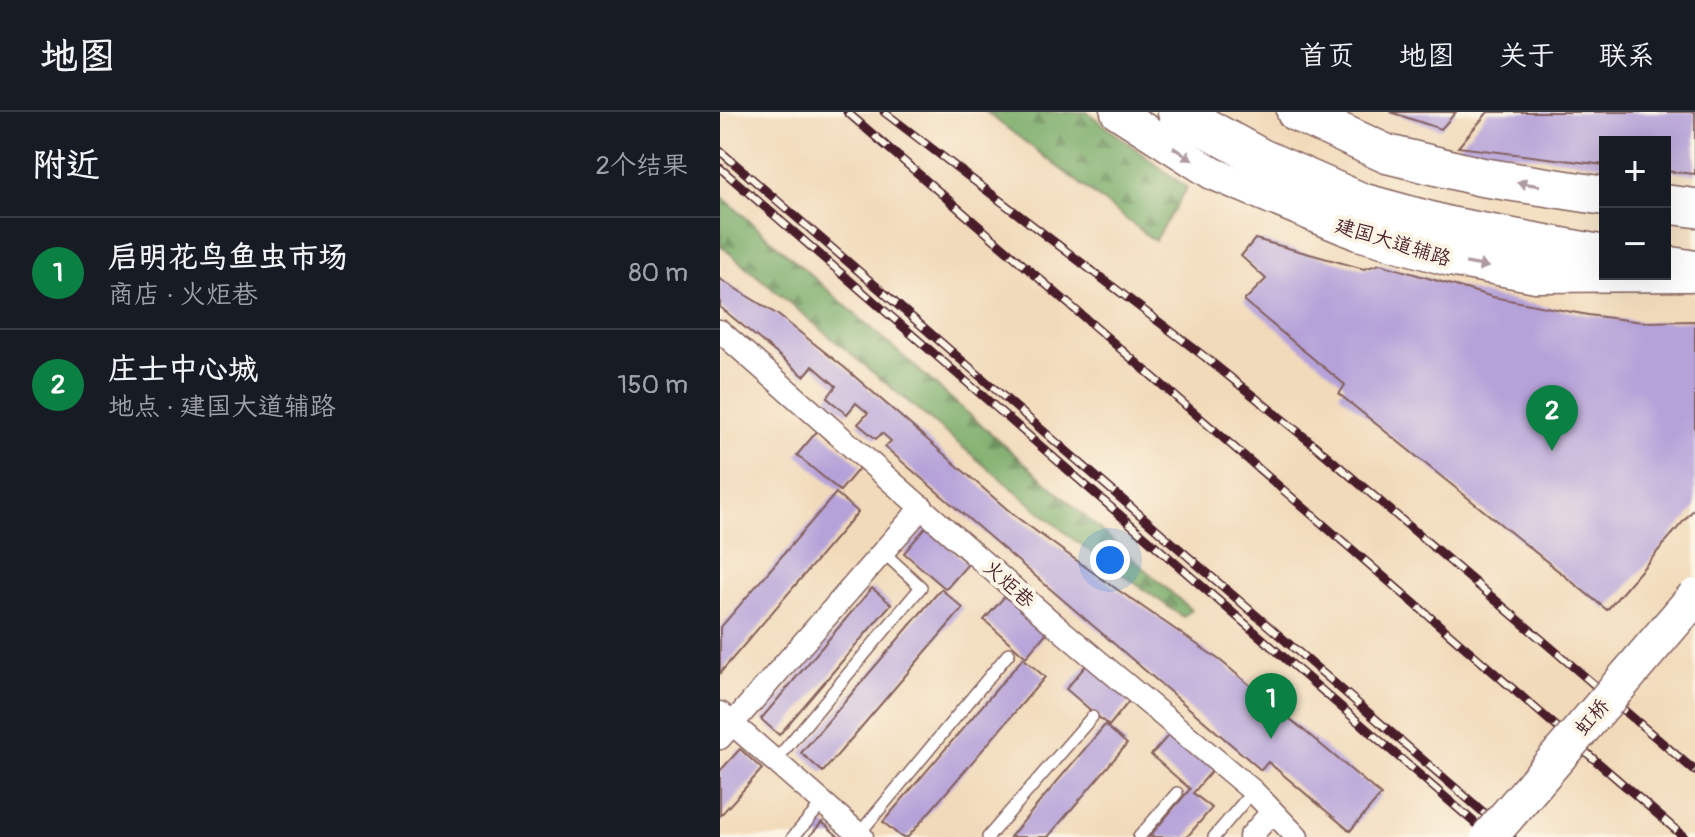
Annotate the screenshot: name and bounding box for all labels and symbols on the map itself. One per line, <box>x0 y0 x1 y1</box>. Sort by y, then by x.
one-way arrow <box>1172 147 1194 161</box>
one-way arrow <box>1515 178 1540 190</box>
street label: 建国大道辅路 <box>1332 213 1455 272</box>
one-way arrow <box>1465 260 1490 272</box>
pin: 2 <box>1526 385 1578 451</box>
your location <box>1090 540 1130 580</box>
street label: 火炬巷 <box>978 555 1040 614</box>
pin: 1 <box>1245 673 1297 739</box>
street label: 虹桥 <box>1569 694 1615 740</box>

